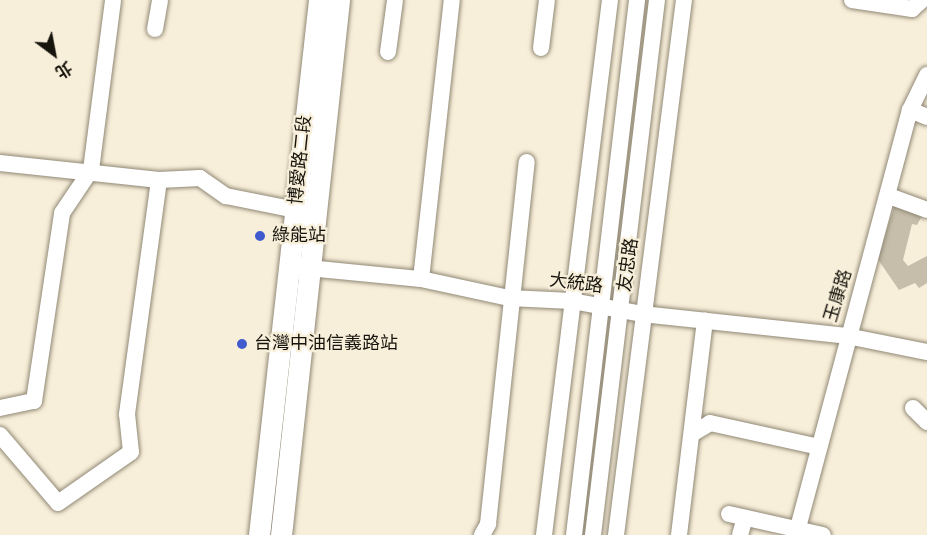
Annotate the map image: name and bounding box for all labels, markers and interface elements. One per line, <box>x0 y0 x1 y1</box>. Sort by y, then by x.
north arrow <box>24 24 84 84</box>
text: 北 <box>53 58 75 80</box>
street label: 博愛路二段 <box>286 114 316 206</box>
place label: 綠能站 <box>272 225 326 247</box>
marker: 綠能站 <box>253 229 267 243</box>
street label: 友忠路 <box>615 237 643 293</box>
street label: 玉康路 <box>821 267 857 325</box>
street label: 大統路 <box>548 270 604 298</box>
place label: 台灣中油信義路站 <box>254 333 398 355</box>
marker: 台灣中油信義路站 <box>235 337 249 351</box>

